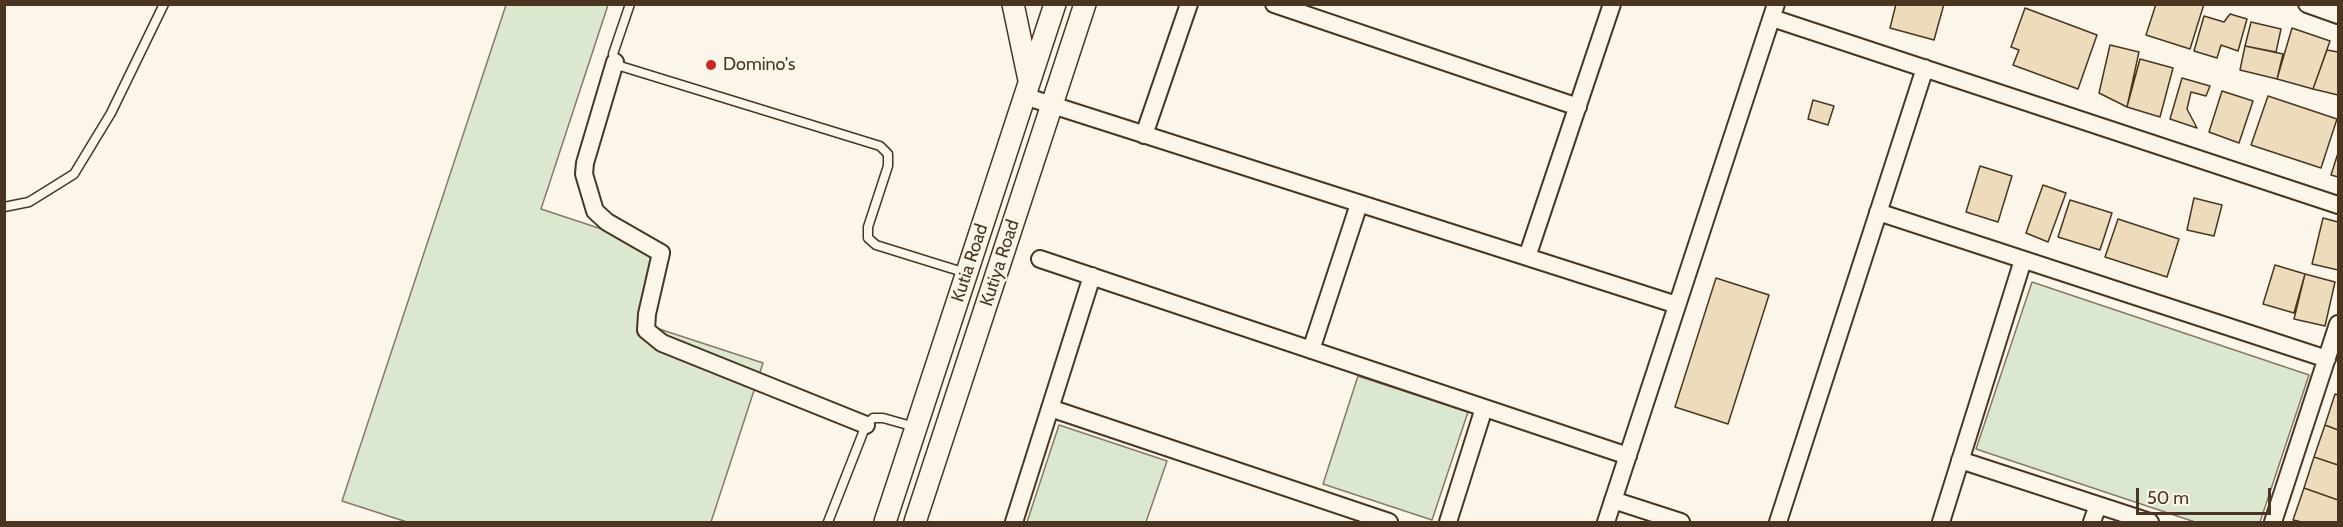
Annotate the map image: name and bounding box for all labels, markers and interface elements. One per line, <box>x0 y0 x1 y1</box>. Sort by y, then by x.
place label: Domino's <box>723 54 795 76</box>
marker: Domino's <box>704 58 718 72</box>
street label: Kutiya Road <box>976 217 1024 309</box>
street label: Kutia Road <box>947 221 993 305</box>
scale bar <box>2139 476 2274 514</box>
text: 50 m <box>2147 487 2189 509</box>

